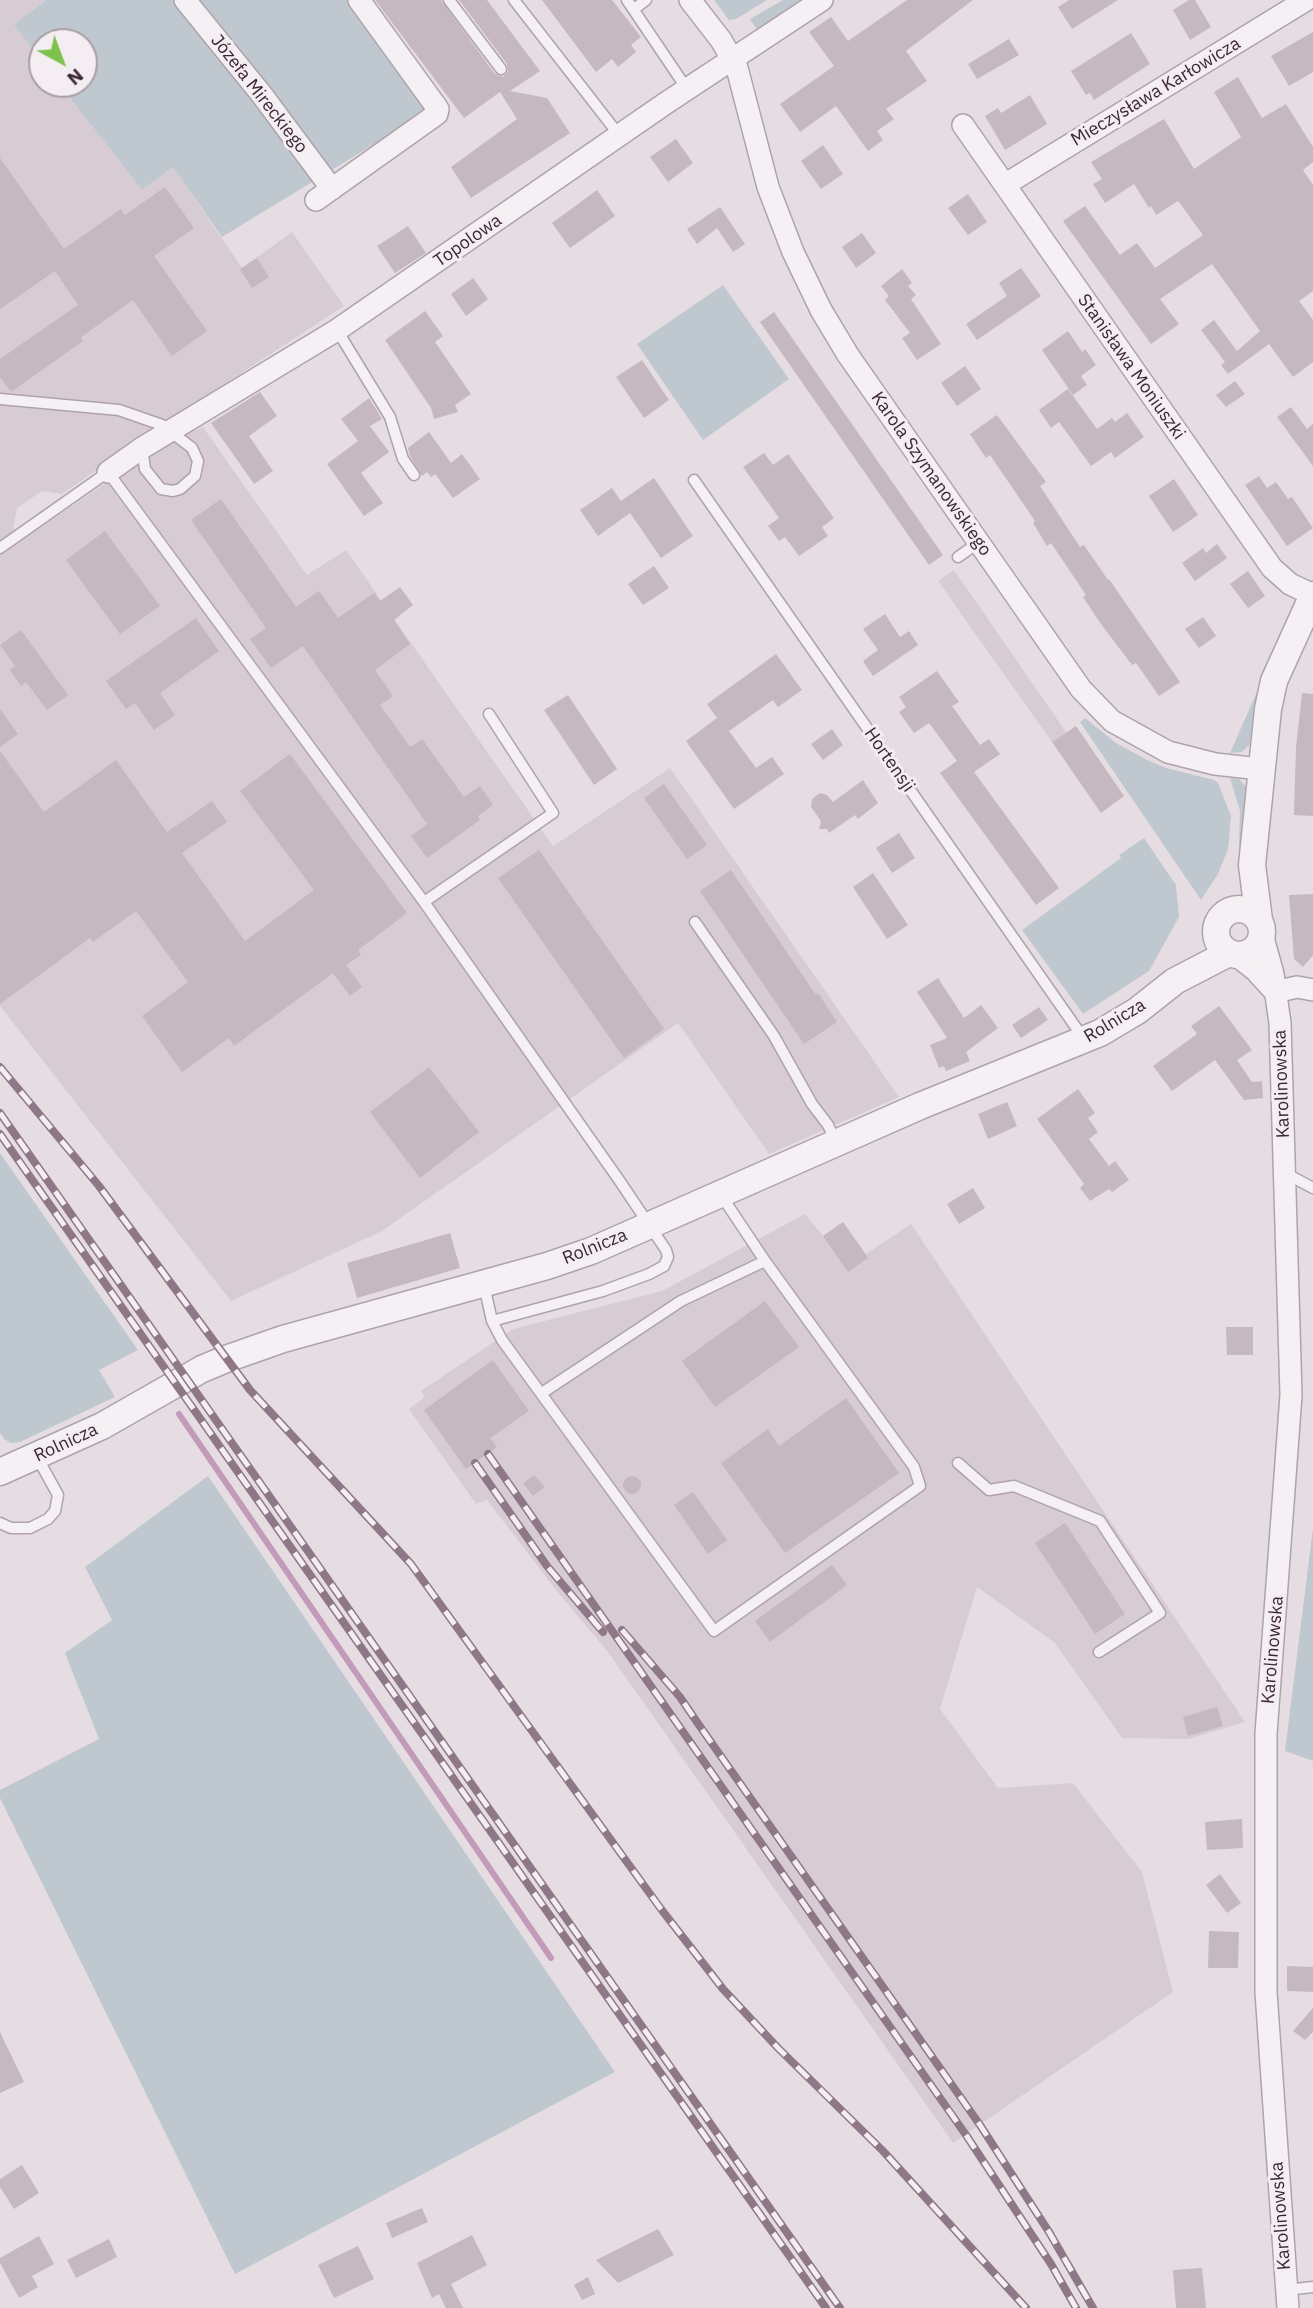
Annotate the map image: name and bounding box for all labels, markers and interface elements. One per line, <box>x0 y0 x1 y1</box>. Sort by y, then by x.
north arrow <box>28 28 98 98</box>
street label: Józefa Mireckiego <box>206 30 312 158</box>
street label: Mieczysława Karłowicza <box>1067 33 1245 151</box>
text: N <box>62 64 89 91</box>
street label: Topolowa <box>430 210 506 272</box>
street label: Stanisława Moniuszki <box>1073 290 1189 444</box>
street label: Karola Szymanowskiego <box>866 388 996 560</box>
street label: Hortensji <box>859 724 919 796</box>
street label: Rolnicza <box>1080 994 1150 1048</box>
street label: Karolinowska <box>1269 1029 1295 1139</box>
street label: Rolnicza <box>559 1224 631 1270</box>
street label: Rolnicza <box>31 1419 101 1467</box>
street label: Karolinowska <box>1258 1595 1288 1705</box>
street label: Karolinowska <box>1266 2161 1296 2271</box>

